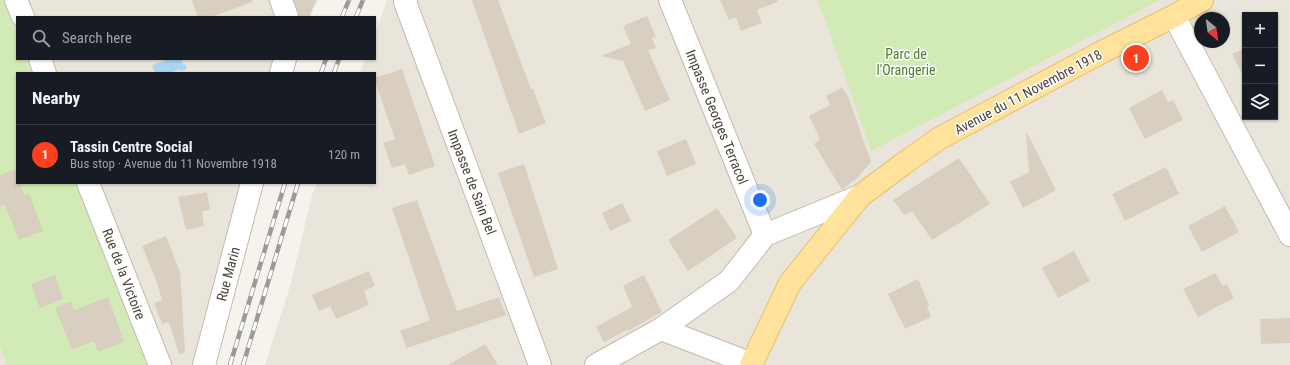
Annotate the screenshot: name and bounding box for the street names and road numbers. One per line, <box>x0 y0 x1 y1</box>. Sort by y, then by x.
street label: Avenue du 11 Novembre 1918 <box>952 46 1104 138</box>
street label: Impasse Georges Terracol <box>683 47 751 187</box>
street label: Impasse de Sain Bel <box>445 127 499 237</box>
street label: Rue de la Victoire <box>99 226 149 322</box>
street label: Rue Marin <box>213 245 243 303</box>

